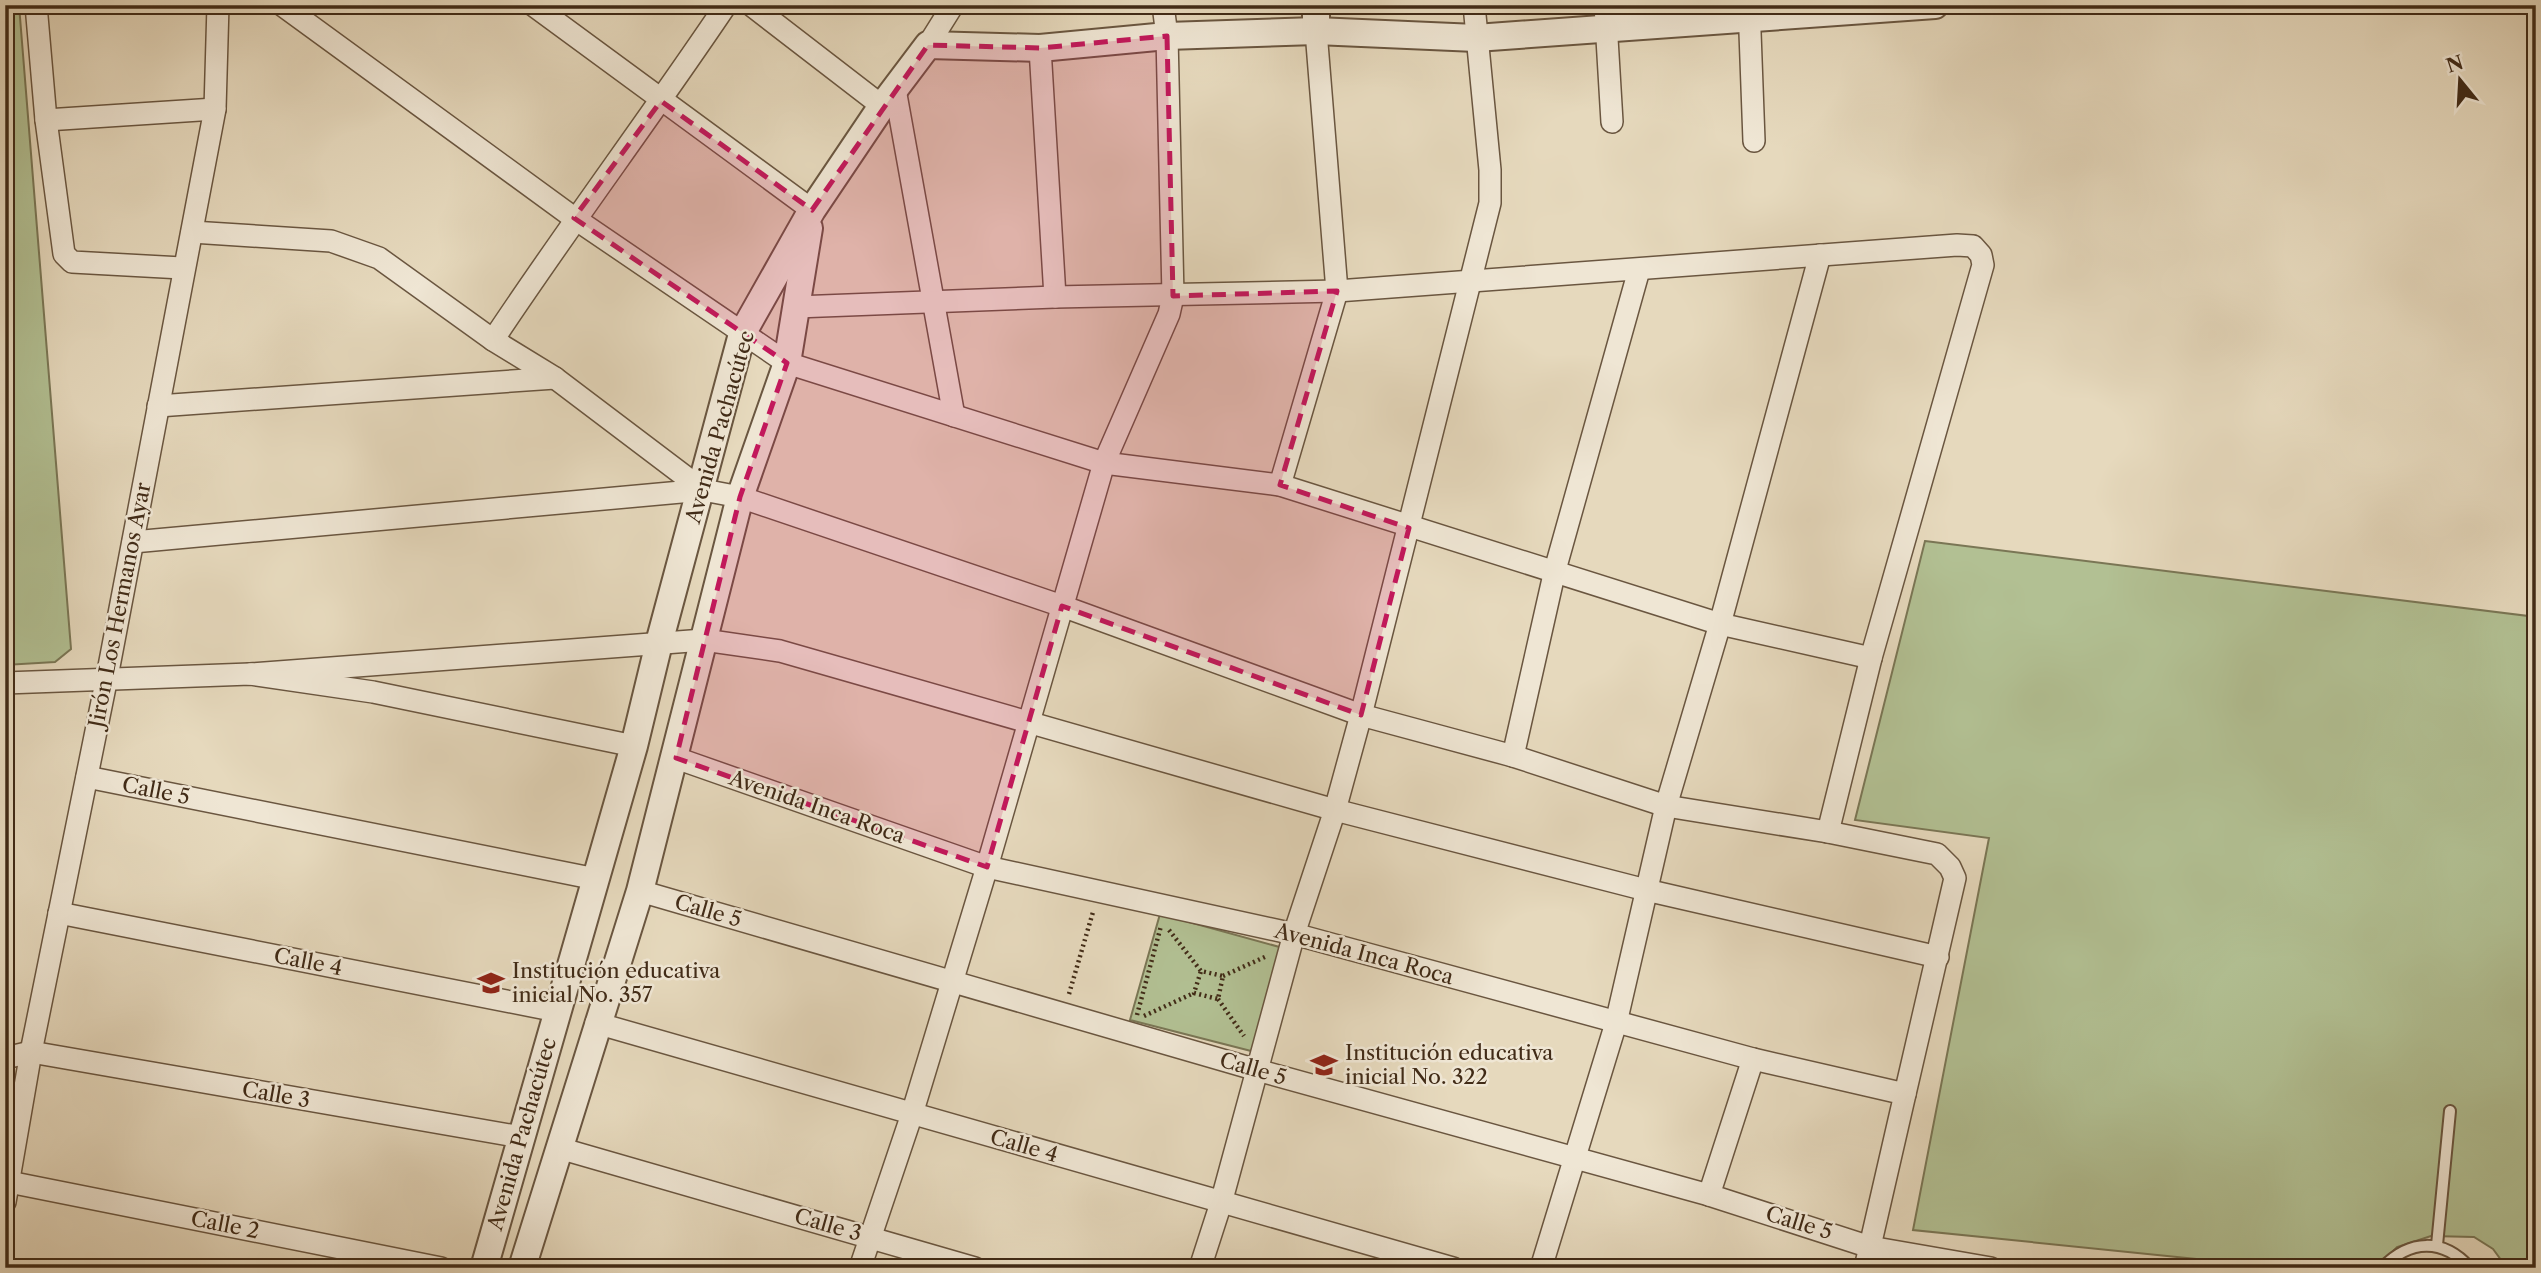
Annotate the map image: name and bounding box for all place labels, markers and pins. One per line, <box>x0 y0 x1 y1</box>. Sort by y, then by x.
place label: Institución educativa inicial No. 357 <box>512 958 721 1007</box>
school or university icon: Institución educativa inicial No. 357 <box>476 968 506 998</box>
place label: Institución educativa inicial No. 322 <box>1345 1040 1554 1089</box>
school or university icon: Institución educativa inicial No. 322 <box>1309 1050 1339 1080</box>

